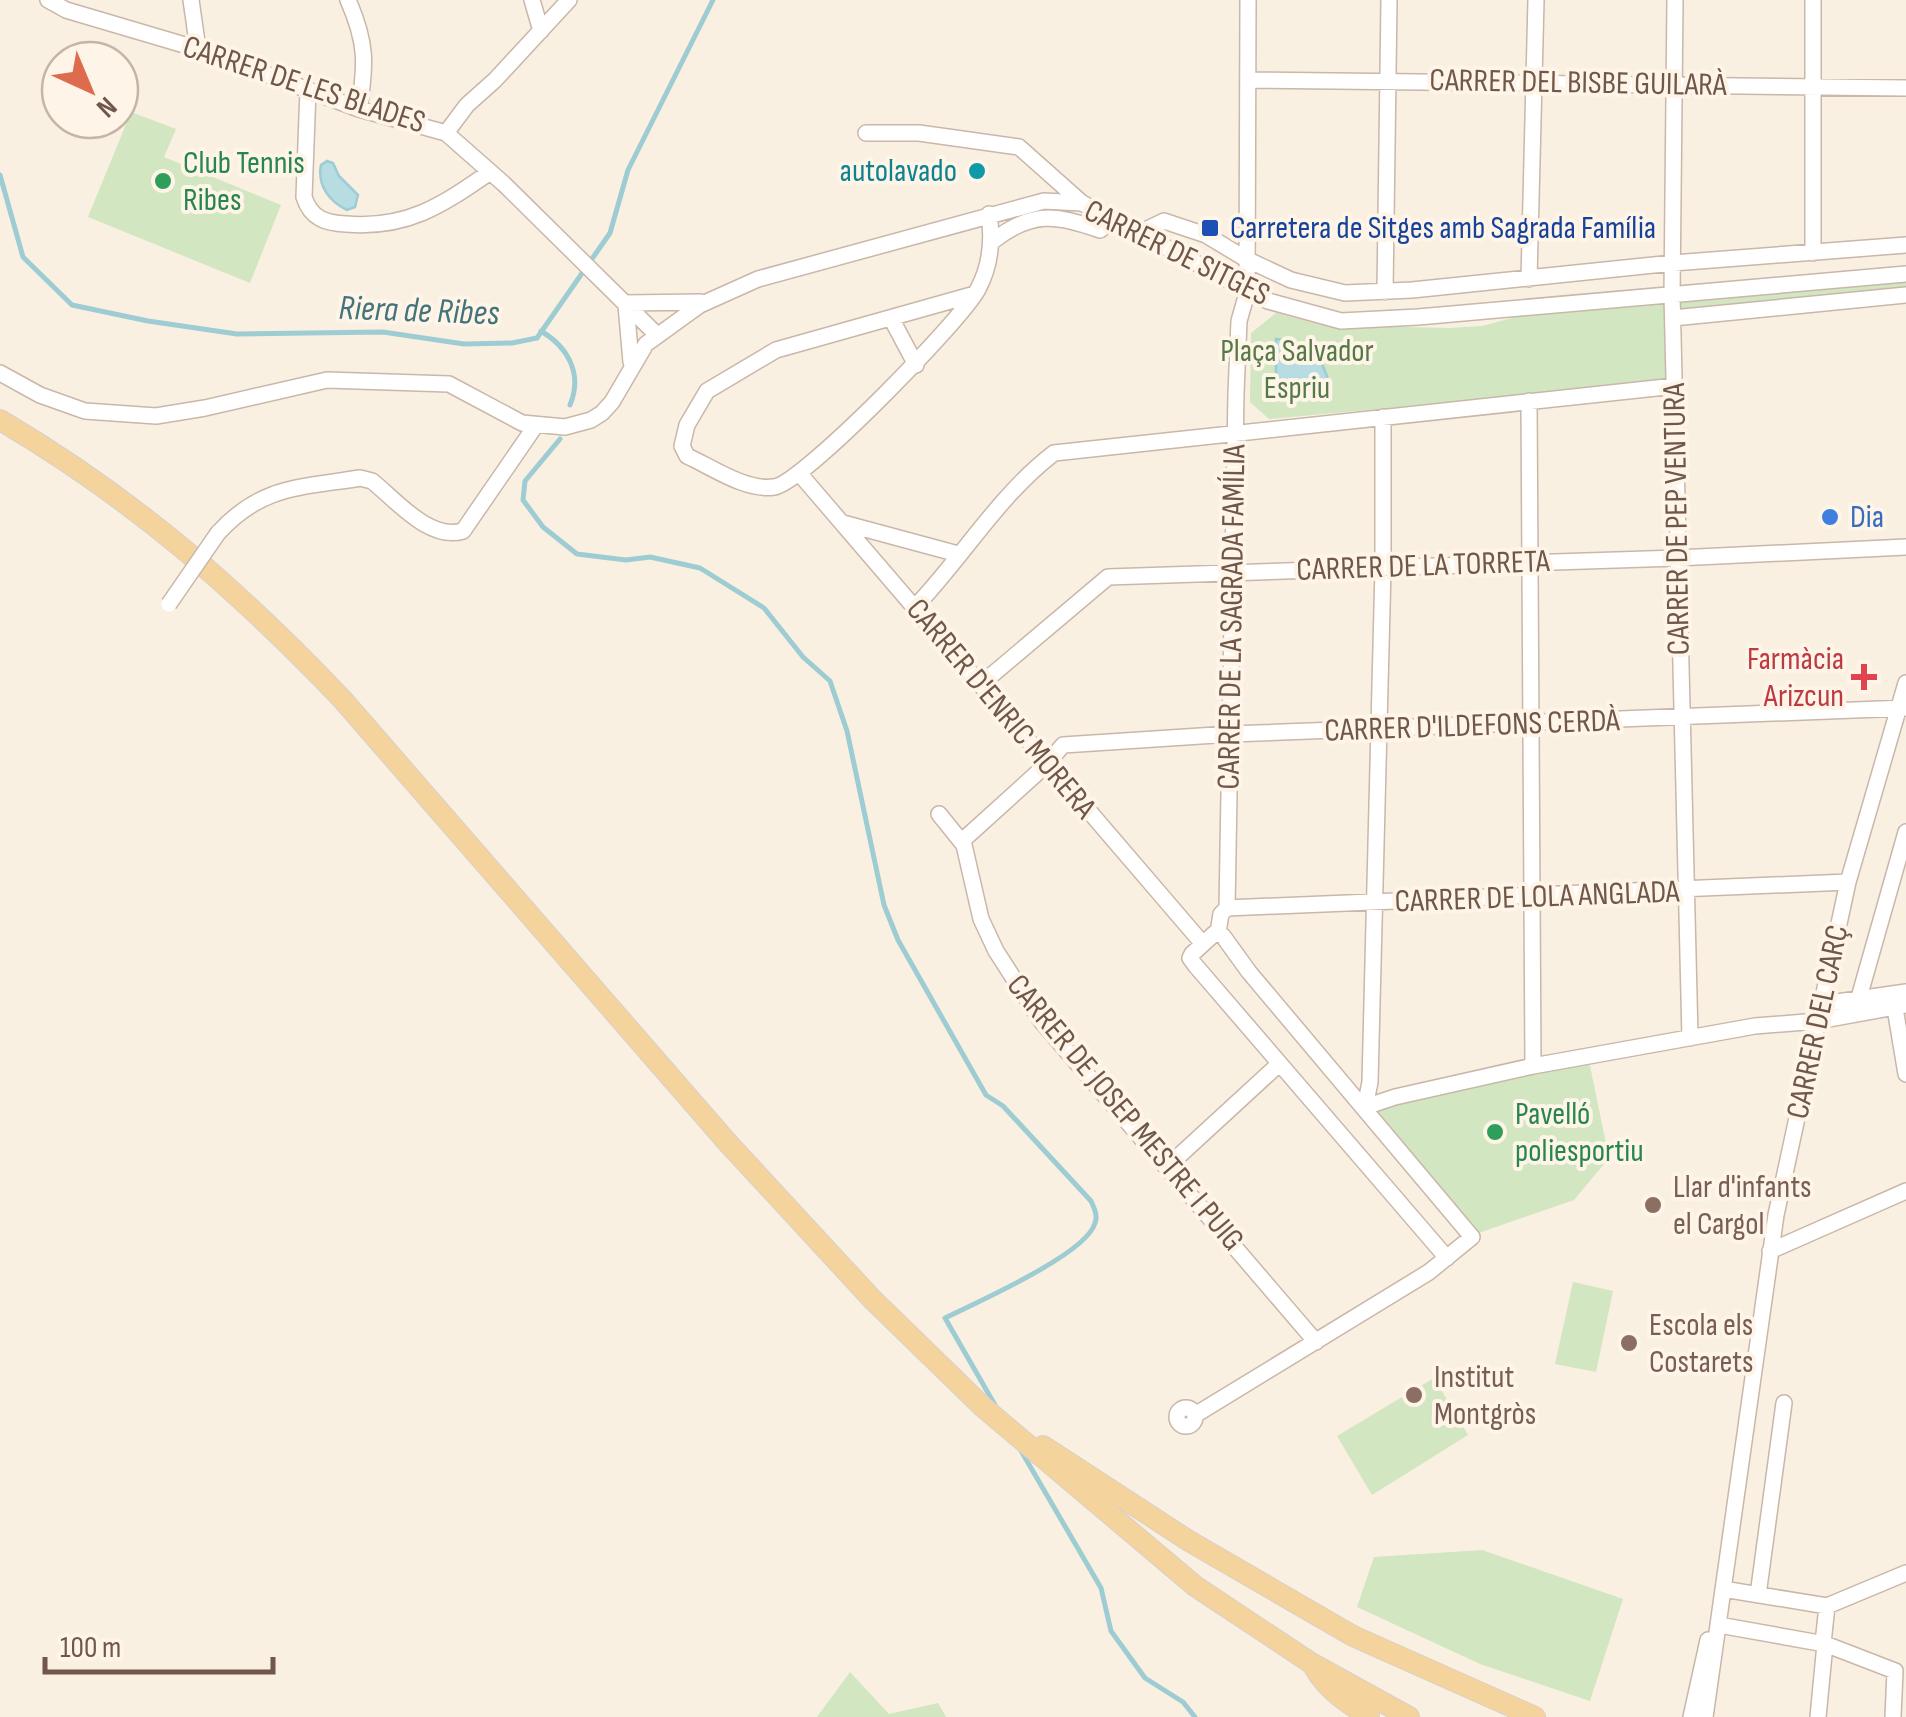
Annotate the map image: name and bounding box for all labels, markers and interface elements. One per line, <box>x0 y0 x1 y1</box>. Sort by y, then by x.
street label: CARRER DE LES BLADES <box>178 27 430 143</box>
north arrow <box>40 40 140 140</box>
street label: CARRER DEL BISBE GUILARÀ <box>1429 61 1727 105</box>
text: N <box>89 90 123 124</box>
place label: Club Tennis Ribes <box>183 144 305 220</box>
place label: autolavado <box>840 152 957 191</box>
marker: autolavado <box>966 160 988 182</box>
marker: Club Tennis Ribes <box>152 170 174 192</box>
street label: CARRER DE SITGES <box>1078 191 1276 315</box>
place label: Carretera de Sitges amb Sagrada Família <box>1230 209 1656 248</box>
marker: Carretera de Sitges amb Sagrada Família <box>1199 217 1221 239</box>
water label: Riera de Ribes <box>338 287 501 335</box>
park label: Plaça Salvador Espriu <box>1220 332 1374 408</box>
street label: CARRER DE PEP VENTURA <box>1655 382 1699 655</box>
street label: CARRER DE LA SAGRADA FAMÍLIA <box>1209 444 1255 790</box>
place label: Dia <box>1850 498 1884 537</box>
marker: Dia <box>1819 506 1841 528</box>
street label: CARRER DE LA TORRETA <box>1296 542 1550 590</box>
street label: CARRER D'ENRIC MORERA <box>898 591 1105 827</box>
place label: Farmàcia Arizcun <box>1747 640 1844 716</box>
marker: Farmàcia Arizcun <box>1853 666 1875 688</box>
street label: CARRER D'ILDEFONS CERDÀ <box>1324 701 1621 751</box>
street label: CARRER DE LOLA ANGLADA <box>1394 873 1680 921</box>
street label: CARRER DEL CARÇ <box>1778 922 1858 1122</box>
street label: CARRER DE JOSEP MESTRE I PUIG <box>998 967 1252 1259</box>
place label: Pavelló poliesportiu <box>1515 1095 1644 1171</box>
marker: Pavelló poliesportiu <box>1484 1121 1506 1143</box>
place label: Llar d'infants el Cargol <box>1673 1168 1812 1244</box>
marker: Llar d'infants el Cargol <box>1642 1194 1664 1216</box>
place label: Escola els Costarets <box>1649 1306 1753 1382</box>
marker: Escola els Costarets <box>1618 1332 1640 1354</box>
place label: Institut Montgròs <box>1434 1358 1536 1434</box>
marker: Institut Montgròs <box>1403 1384 1425 1406</box>
scale bar <box>45 1612 272 1674</box>
text: 100 m <box>60 1630 121 1666</box>

